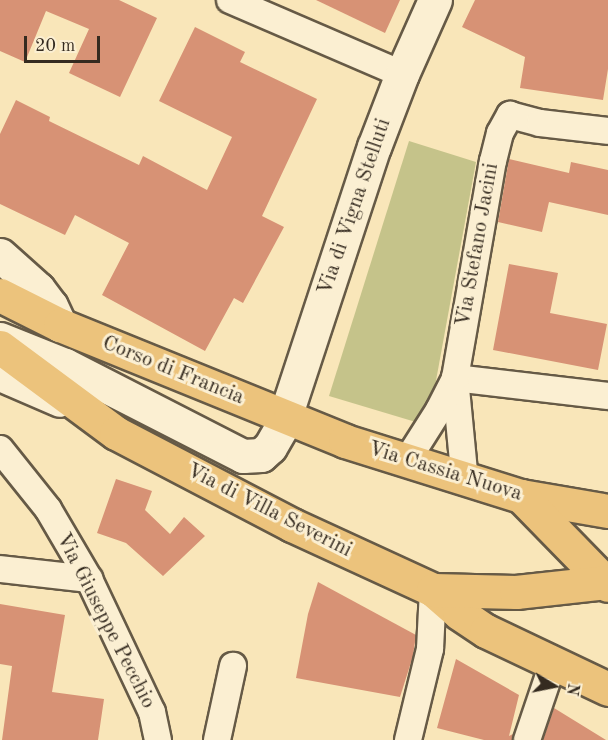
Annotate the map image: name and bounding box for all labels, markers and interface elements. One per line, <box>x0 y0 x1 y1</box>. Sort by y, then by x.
scale bar <box>27 24 104 62</box>
text: 20 m <box>35 37 75 55</box>
street label: Via di Vigna Stelluti <box>313 115 397 299</box>
street label: Via Stefano Jacini <box>451 161 505 329</box>
street label: Corso di Francia <box>98 331 248 411</box>
street label: Via Cassia Nuova <box>365 437 525 507</box>
street label: Via di Villa Severini <box>182 458 356 564</box>
street label: Via Giuseppe Pecchio <box>50 529 160 713</box>
north arrow <box>524 656 584 716</box>
text: N <box>563 682 581 697</box>

